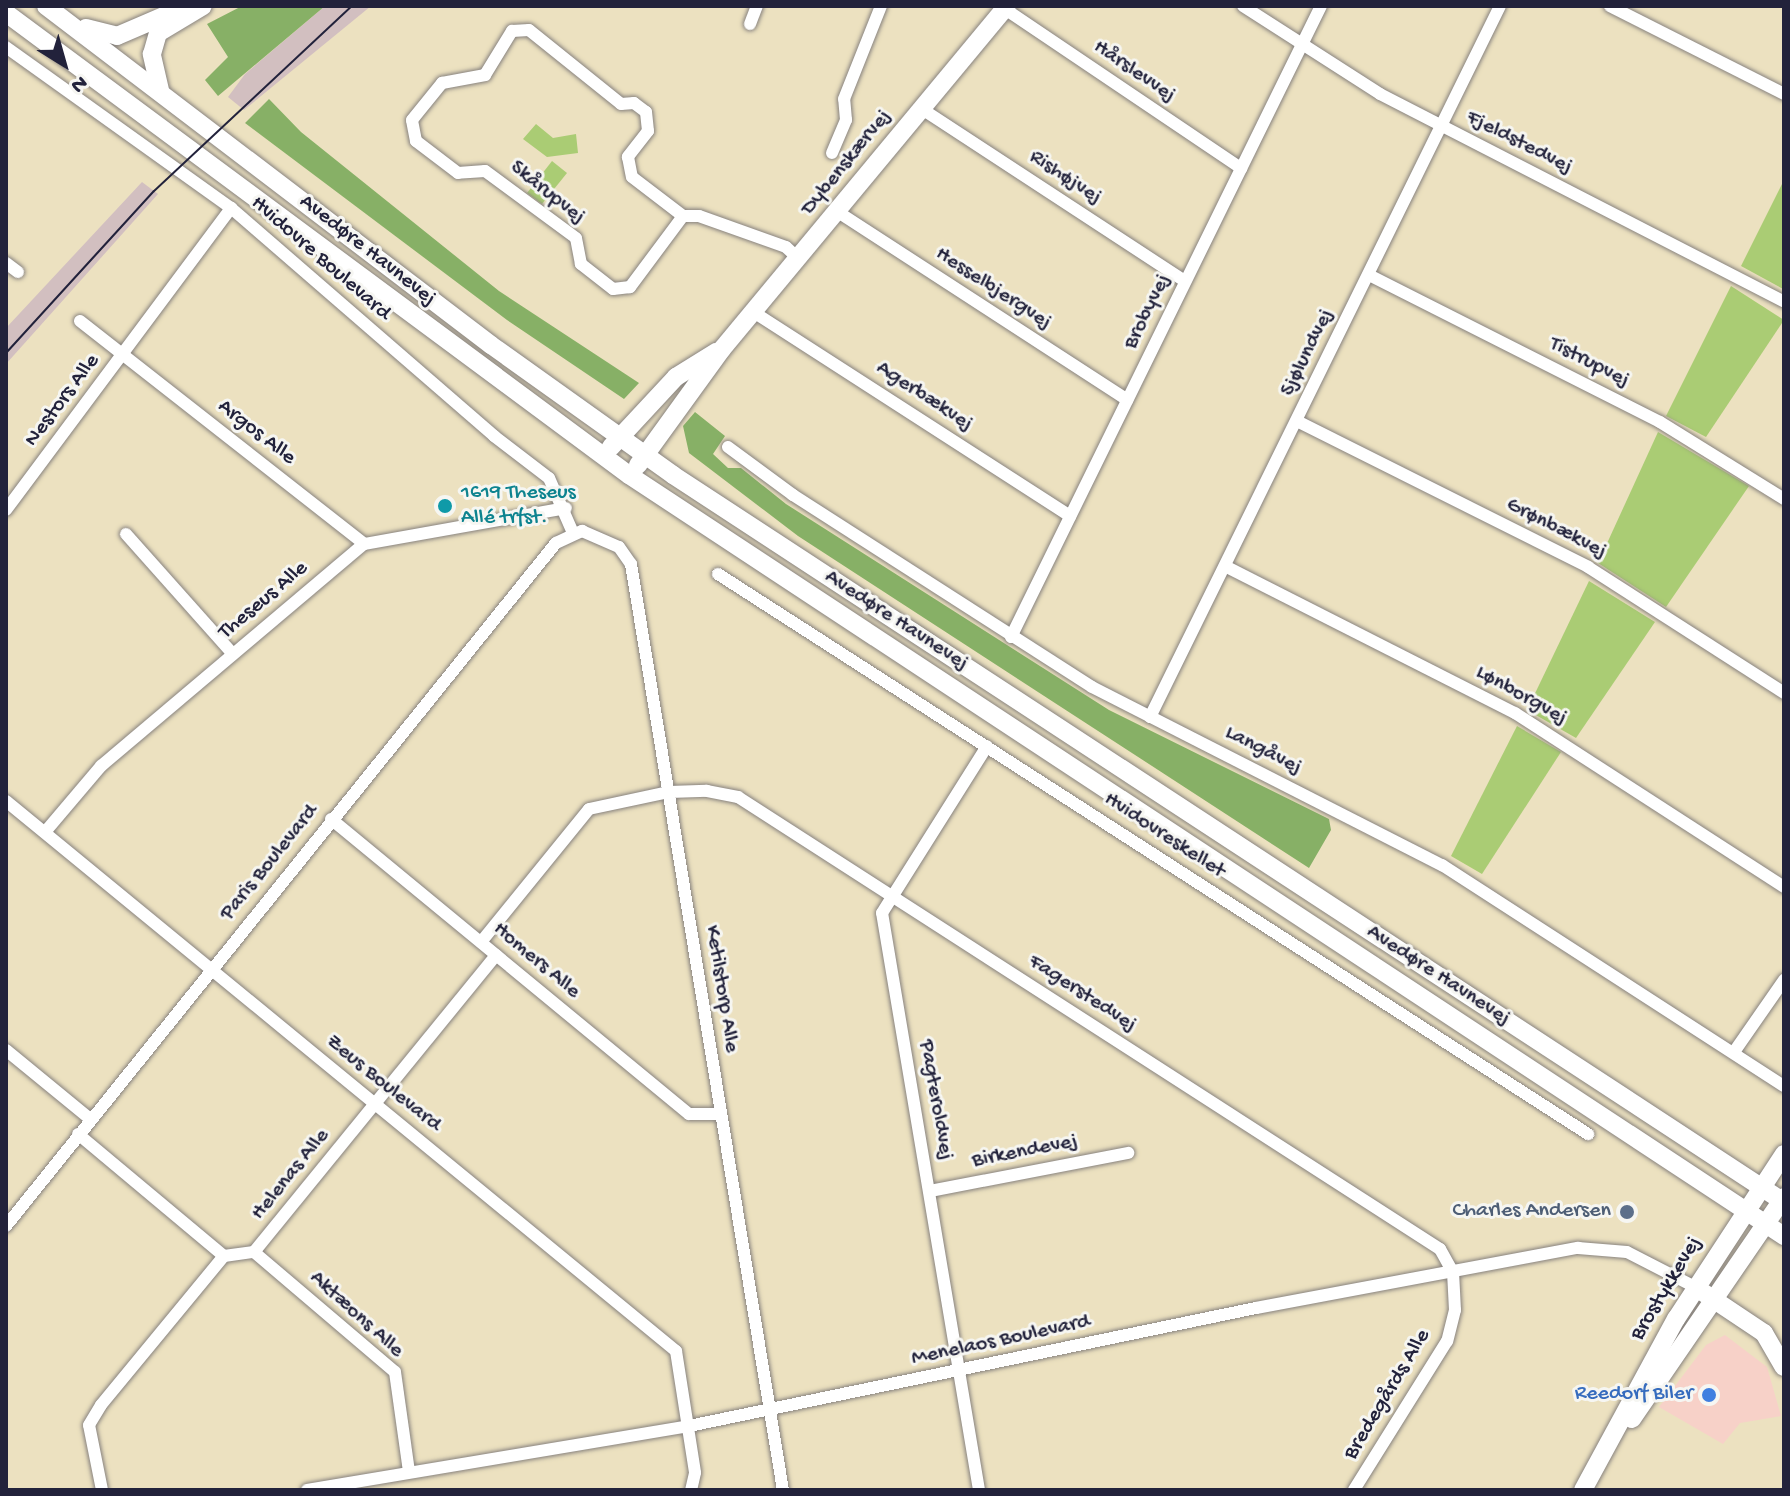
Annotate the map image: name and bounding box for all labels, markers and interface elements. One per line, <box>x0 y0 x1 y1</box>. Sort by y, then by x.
north arrow <box>24 24 104 104</box>
street label: Hårslevvej <box>1088 35 1180 109</box>
text: N <box>65 68 92 98</box>
street label: Dybenskærvej <box>796 105 898 221</box>
street label: Fjeldstedvej <box>1462 105 1576 181</box>
street label: Rishøjvej <box>1024 145 1106 211</box>
street label: Skårupvej <box>504 155 590 231</box>
street label: Avedøre Havnevej <box>293 189 441 313</box>
street label: Hvidovre Boulevard <box>244 191 396 327</box>
street label: Hesselbjergvej <box>930 242 1056 336</box>
street label: Brobyvej <box>1119 270 1177 354</box>
street label: Sjølundvej <box>1276 305 1340 401</box>
street label: Tistrupvej <box>1544 332 1634 394</box>
street label: Nestors Alle <box>20 349 106 453</box>
street label: Agerbækvej <box>870 356 978 438</box>
street label: Argos Alle <box>212 394 300 472</box>
place label: 1619 Theseus Allé trfst. <box>461 480 576 532</box>
street label: Grønbækvej <box>1501 492 1611 566</box>
marker: 1619 Theseus Allé trfst. <box>436 497 454 515</box>
street label: Theseus Alle <box>214 556 314 646</box>
street label: Avedøre Havnevej <box>819 565 973 677</box>
street label: Lønborgvej <box>1471 660 1571 732</box>
street label: Langåvej <box>1220 720 1306 782</box>
street label: Hvidovreskellet <box>1098 787 1230 885</box>
street label: Paris Boulevard <box>215 800 325 926</box>
street label: Homers Alle <box>487 917 585 1005</box>
street label: Avedøre Havnevej <box>1361 920 1515 1032</box>
street label: Ketilstorp Alle <box>698 924 744 1054</box>
street label: Fagerstedvej <box>1023 949 1141 1039</box>
street label: Zeus Boulevard <box>320 1029 446 1139</box>
street label: Pagteroldvej <box>911 1038 959 1162</box>
street label: Helenas Alle <box>246 1124 336 1226</box>
street label: Birkendevej <box>970 1129 1080 1175</box>
place label: Charles Andersen <box>1452 1199 1611 1225</box>
marker: Charles Andersen <box>1618 1203 1636 1221</box>
street label: Brostykkevej <box>1626 1232 1708 1346</box>
street label: Aktæons Alle <box>303 1266 409 1364</box>
street label: Menelaos Boulevard <box>909 1309 1093 1373</box>
street label: Bredegårds Alle <box>1339 1325 1437 1465</box>
place label: Reedorf Biler <box>1575 1382 1693 1408</box>
marker: Reedorf Biler <box>1700 1386 1718 1404</box>

